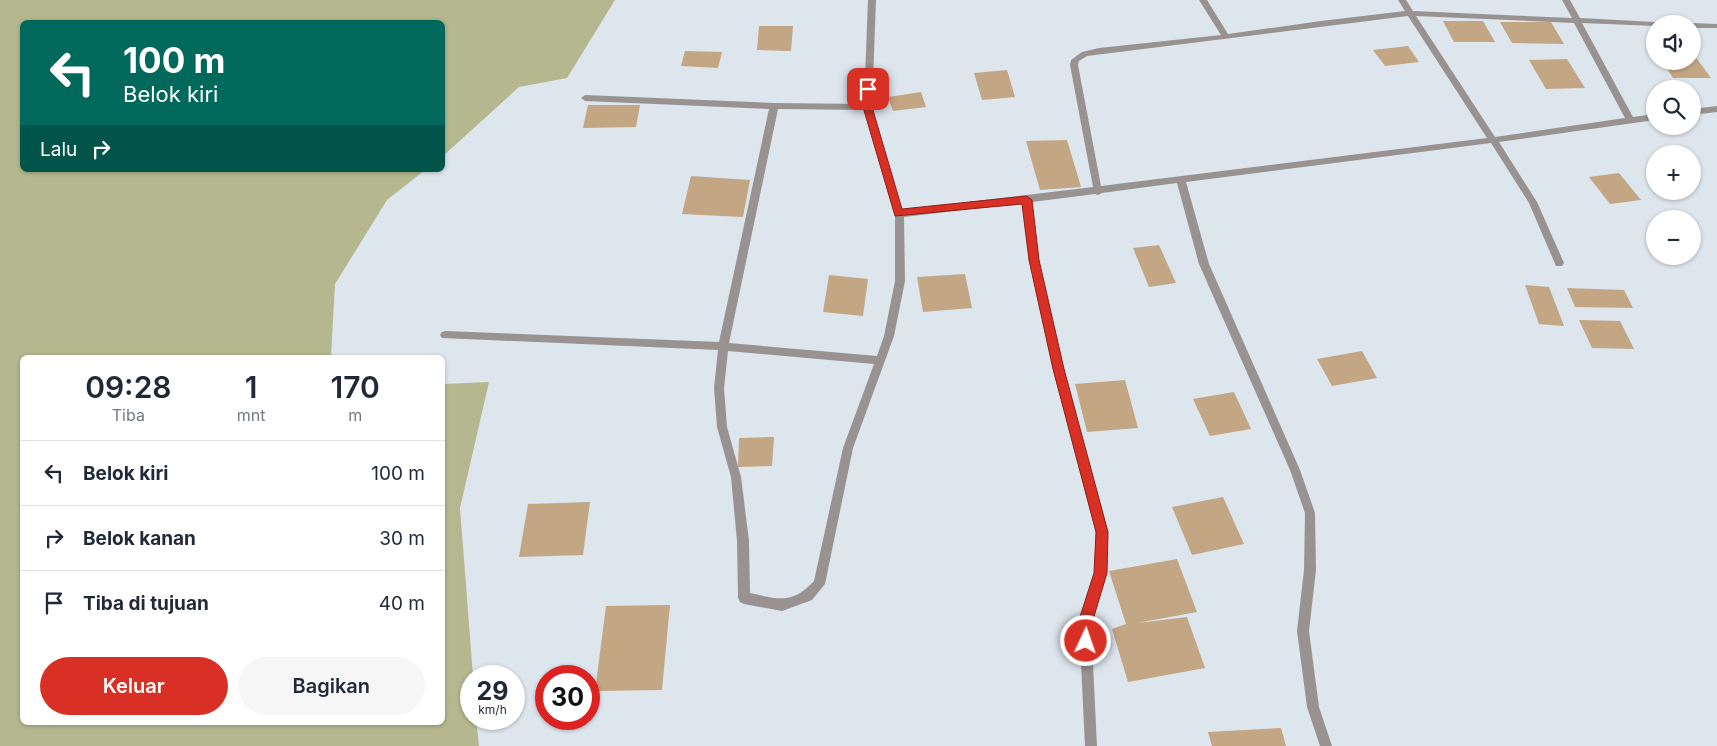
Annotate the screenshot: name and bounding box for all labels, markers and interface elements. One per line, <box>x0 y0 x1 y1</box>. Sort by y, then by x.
map controls <box>1646 15 1701 265</box>
button: sound <box>1646 15 1701 70</box>
text: 100 m <box>123 39 226 81</box>
icon: left <box>40 40 105 105</box>
pin <box>847 68 889 110</box>
icon: arrive <box>854 75 882 103</box>
button: search <box>1646 80 1701 135</box>
text: Belok kiri <box>123 81 218 107</box>
icon: right <box>87 135 115 163</box>
text: Lalu <box>40 138 77 161</box>
button: + <box>1646 145 1701 200</box>
button: − <box>1646 210 1701 265</box>
text: 09:28 <box>85 369 172 405</box>
text: 1 <box>245 369 257 405</box>
text: 170 <box>331 369 380 405</box>
text: Tiba <box>112 405 145 425</box>
text: mnt <box>237 405 265 425</box>
text: m <box>348 405 362 425</box>
icon: left <box>40 459 68 487</box>
text: Belok kiri <box>83 462 168 485</box>
text: 100 m <box>371 462 425 485</box>
icon: right <box>40 524 68 552</box>
text: Belok kanan <box>83 527 196 550</box>
text: 30 m <box>379 527 425 550</box>
icon: arrive <box>40 589 68 617</box>
text: Tiba di tujuan <box>83 592 209 615</box>
text: 40 m <box>379 592 425 615</box>
position arrow <box>1059 614 1111 666</box>
button: Keluar <box>40 657 228 715</box>
button: Bagikan <box>238 657 425 715</box>
speed limit sign: 30 <box>535 665 600 730</box>
text: 29 <box>477 676 508 706</box>
text: km/h <box>478 702 507 717</box>

